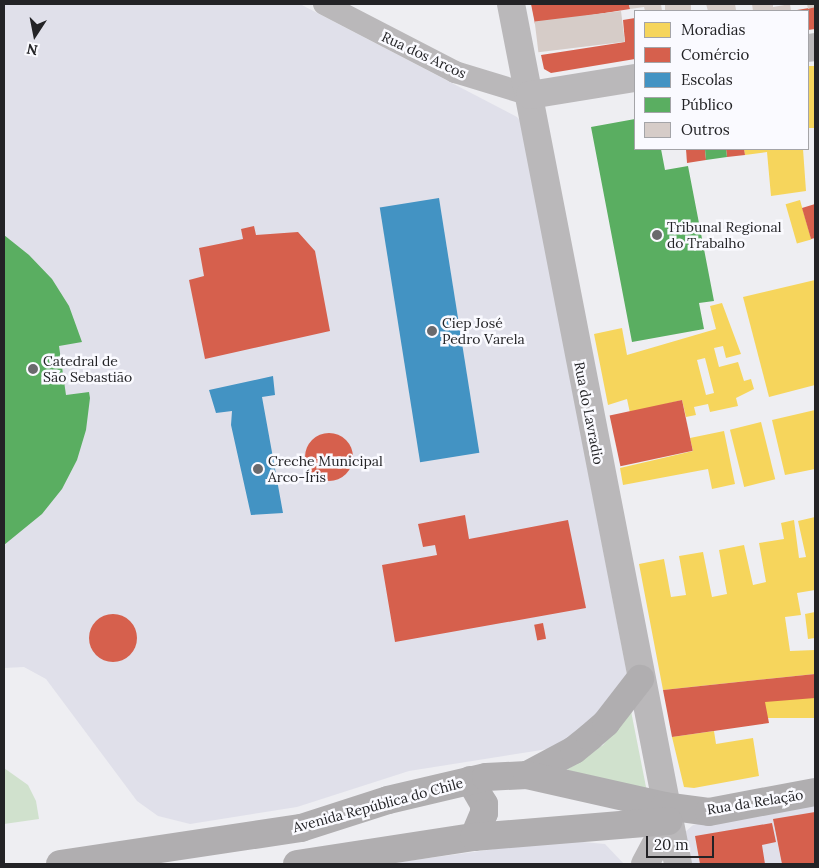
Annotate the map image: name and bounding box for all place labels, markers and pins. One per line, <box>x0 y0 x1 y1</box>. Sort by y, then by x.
place label: Tribunal Regional do Trabalho <box>667 219 781 252</box>
marker: Tribunal Regional do Trabalho <box>651 229 663 241</box>
place label: Ciep José Pedro Varela <box>442 315 525 348</box>
marker: Ciep José Pedro Varela <box>426 325 438 337</box>
place label: Catedral de São Sebastião <box>43 353 132 386</box>
marker: Catedral de São Sebastião <box>27 363 39 375</box>
place label: Creche Municipal Arco-Íris <box>268 453 383 486</box>
marker: Creche Municipal Arco-Íris <box>252 463 264 475</box>

